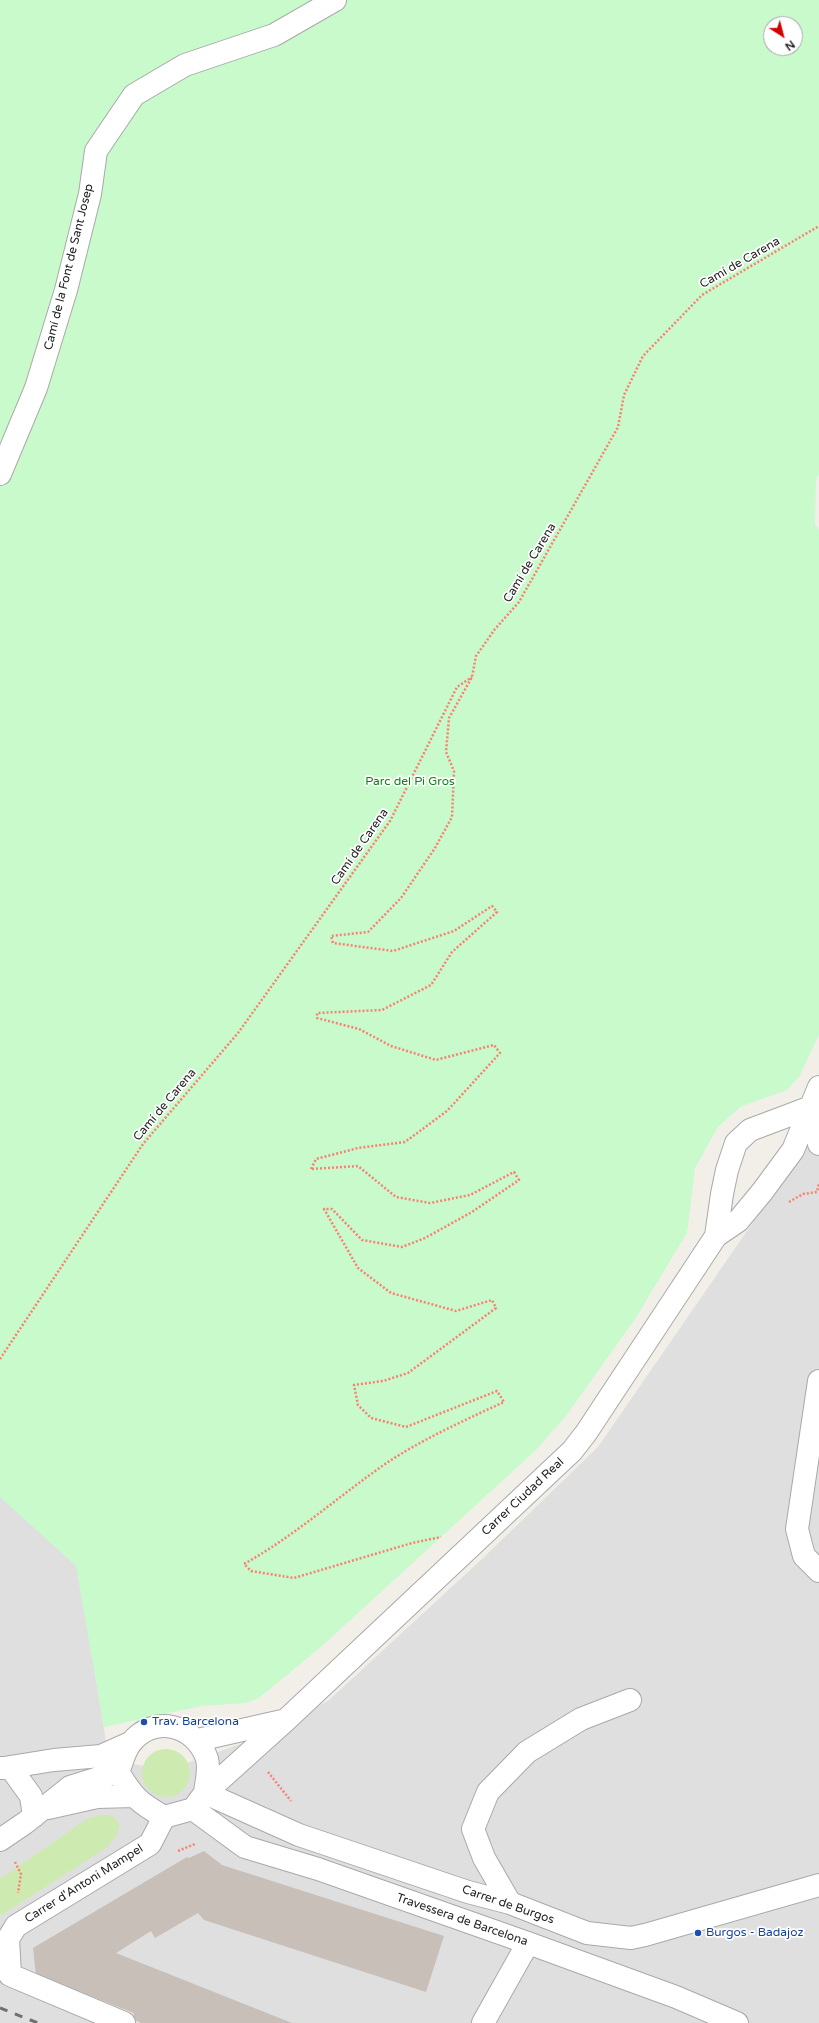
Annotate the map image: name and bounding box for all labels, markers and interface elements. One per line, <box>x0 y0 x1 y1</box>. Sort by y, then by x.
north arrow <box>763 16 803 56</box>
text: N <box>782 37 797 53</box>
street label: Camí de la Font de Sant Josep <box>41 182 97 352</box>
street label: Camí de Carena <box>697 234 783 292</box>
street label: Camí de Carena <box>501 521 559 605</box>
park label: Parc del Pi Gros <box>365 775 455 789</box>
street label: Camí de Carena <box>328 806 392 888</box>
street label: Camí de Carena <box>131 1066 199 1144</box>
street label: Carrer Ciudad Real <box>479 1455 567 1539</box>
place label: Trav. Barcelona <box>152 1715 239 1729</box>
marker: Trav. Barcelona <box>139 1717 149 1727</box>
street label: Carrer d'Antoni Mampel <box>22 1842 146 1926</box>
street label: Carrer de Burgos <box>460 1882 556 1928</box>
street label: Travessera de Barcelona <box>394 1891 530 1949</box>
place label: Burgos - Badajoz <box>706 1926 803 1940</box>
marker: Burgos - Badajoz <box>693 1928 703 1938</box>

